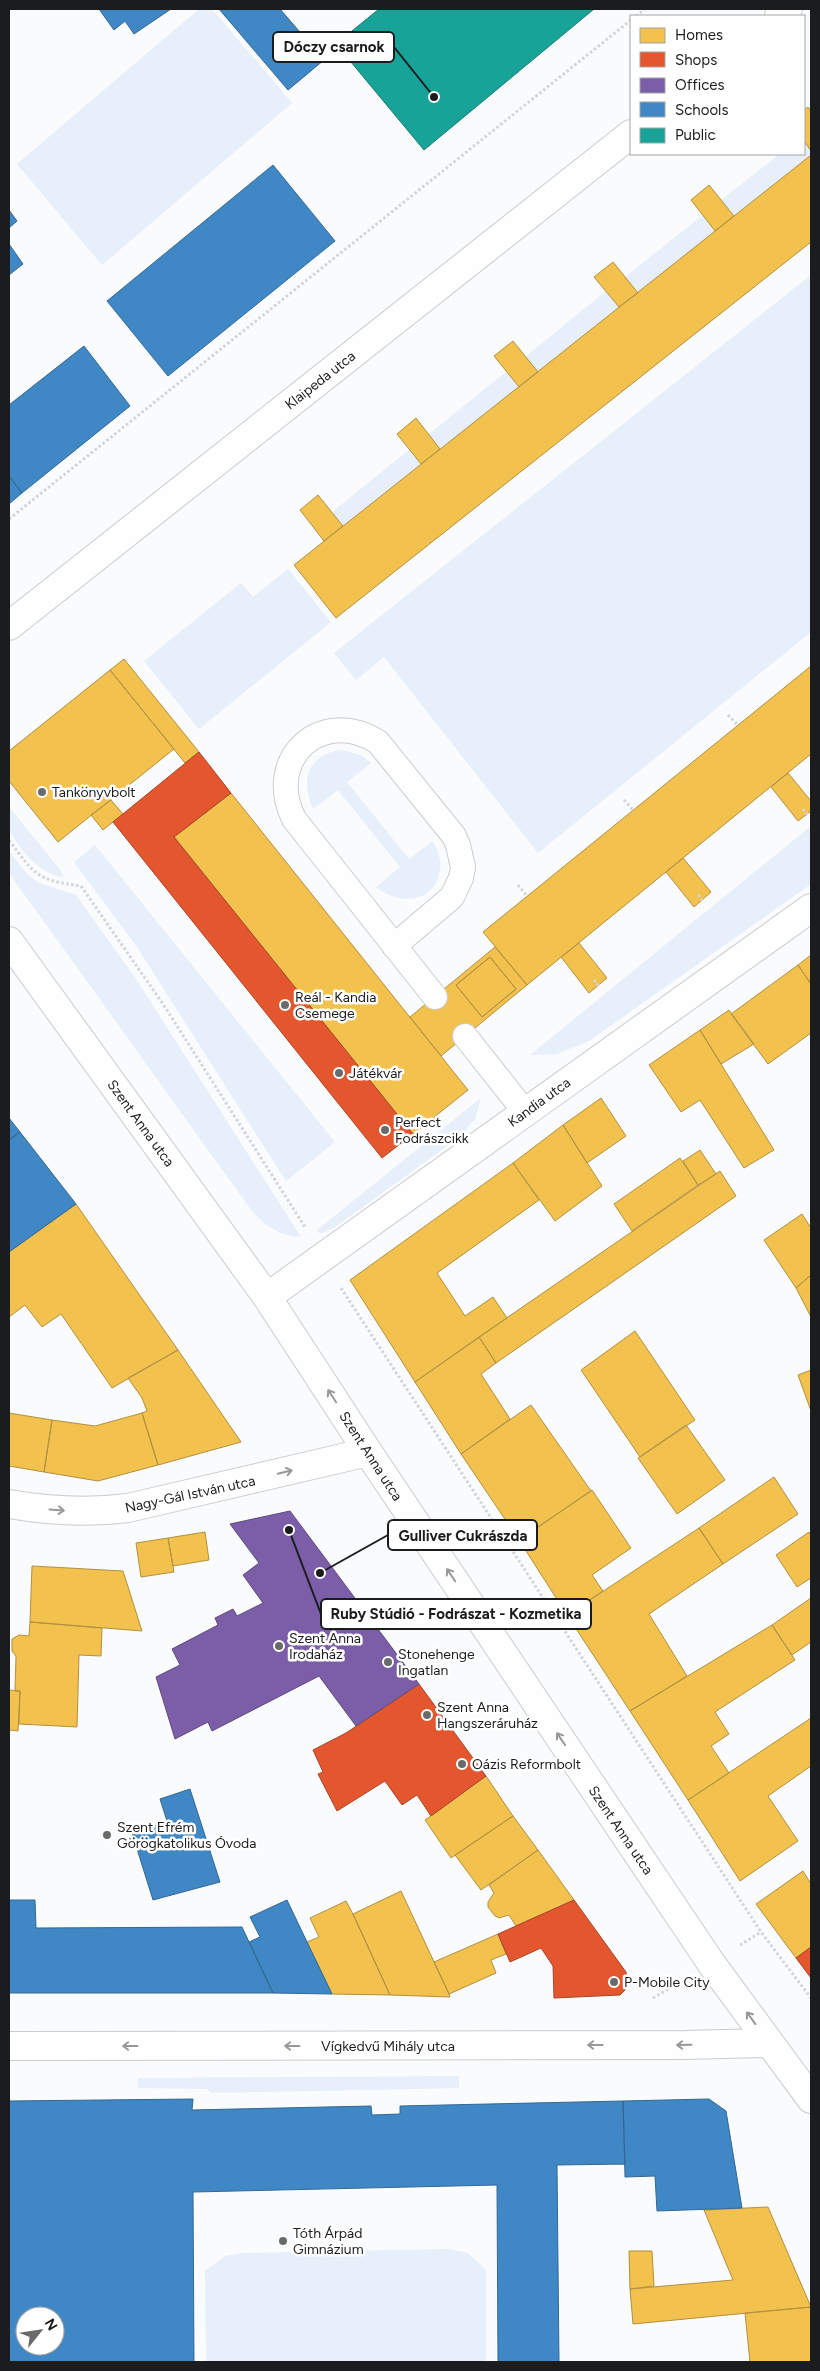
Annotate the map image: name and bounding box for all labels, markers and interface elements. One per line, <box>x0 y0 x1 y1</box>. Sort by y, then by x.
legend <box>630 15 805 155</box>
text: Homes <box>675 26 723 44</box>
callout: Dóczy csarnok <box>273 32 394 62</box>
text: Dóczy csarnok <box>284 38 384 56</box>
text: Shops <box>675 51 717 69</box>
text: Offices <box>675 76 725 94</box>
text: Schools <box>675 101 728 119</box>
text: Public <box>675 126 716 144</box>
street label: Klaipeda utca <box>282 348 359 413</box>
place label: Tankönyvbolt <box>52 784 136 801</box>
marker: Tankönyvbolt <box>36 786 48 798</box>
place label: Reál - Kandia Csemege <box>295 989 376 1022</box>
marker: Reál - Kandia Csemege <box>279 999 291 1011</box>
place label: Játékvár <box>349 1065 402 1082</box>
marker: Játékvár <box>333 1067 345 1079</box>
street label: Kandia utca <box>505 1074 574 1131</box>
street label: Szent Anna utca <box>103 1077 178 1170</box>
place label: Perfect Fodrászcikk <box>395 1114 469 1147</box>
marker: Perfect Fodrászcikk <box>379 1124 391 1136</box>
one-way arrow <box>326 1390 336 1404</box>
street label: Szent Anna utca <box>335 1408 406 1504</box>
one-way arrow <box>277 1467 293 1476</box>
street label: Nagy-Gál István utca <box>123 1472 257 1517</box>
one-way arrow <box>49 1506 65 1515</box>
callout: Gulliver Cukrászda <box>388 1520 537 1550</box>
text: Gulliver Cukrászda <box>399 1527 527 1545</box>
one-way arrow <box>445 1569 455 1583</box>
callout: Ruby Stúdió - Fodrászat - Kozmetika <box>321 1599 591 1629</box>
text: Ruby Stúdió - Fodrászat - Kozmetika <box>331 1605 581 1623</box>
place label: Szent Anna Irodaház <box>289 1630 361 1663</box>
marker: Szent Anna Irodaház <box>273 1640 285 1652</box>
place label: Stonehenge Ingatlan <box>398 1646 475 1679</box>
marker: Stonehenge Ingatlan <box>382 1656 394 1668</box>
place label: Szent Anna Hangszeráruház <box>437 1699 538 1732</box>
marker: Szent Anna Hangszeráruház <box>421 1709 433 1721</box>
one-way arrow <box>556 1733 566 1747</box>
place label: Oázis Reformbolt <box>472 1756 581 1773</box>
marker: Oázis Reformbolt <box>456 1758 468 1770</box>
street label: Szent Anna utca <box>585 1783 656 1878</box>
place label: Szent Efrém Görögkatolikus Óvoda <box>117 1819 256 1852</box>
marker: Szent Efrém Görögkatolikus Óvoda <box>101 1829 113 1841</box>
place label: P-Mobile City <box>624 1974 710 1991</box>
marker: P-Mobile City <box>608 1976 620 1988</box>
one-way arrow <box>745 2012 756 2025</box>
street label: Vígkedvű Mihály utca <box>321 2038 455 2055</box>
one-way arrow <box>587 2040 604 2050</box>
one-way arrow <box>677 2040 693 2050</box>
one-way arrow <box>122 2041 138 2051</box>
one-way arrow <box>285 2041 301 2051</box>
place label: Tóth Árpád Gimnázium <box>293 2225 364 2258</box>
marker: Tóth Árpád Gimnázium <box>277 2235 289 2247</box>
north arrow <box>15 2306 65 2356</box>
text: N <box>41 2316 61 2334</box>

